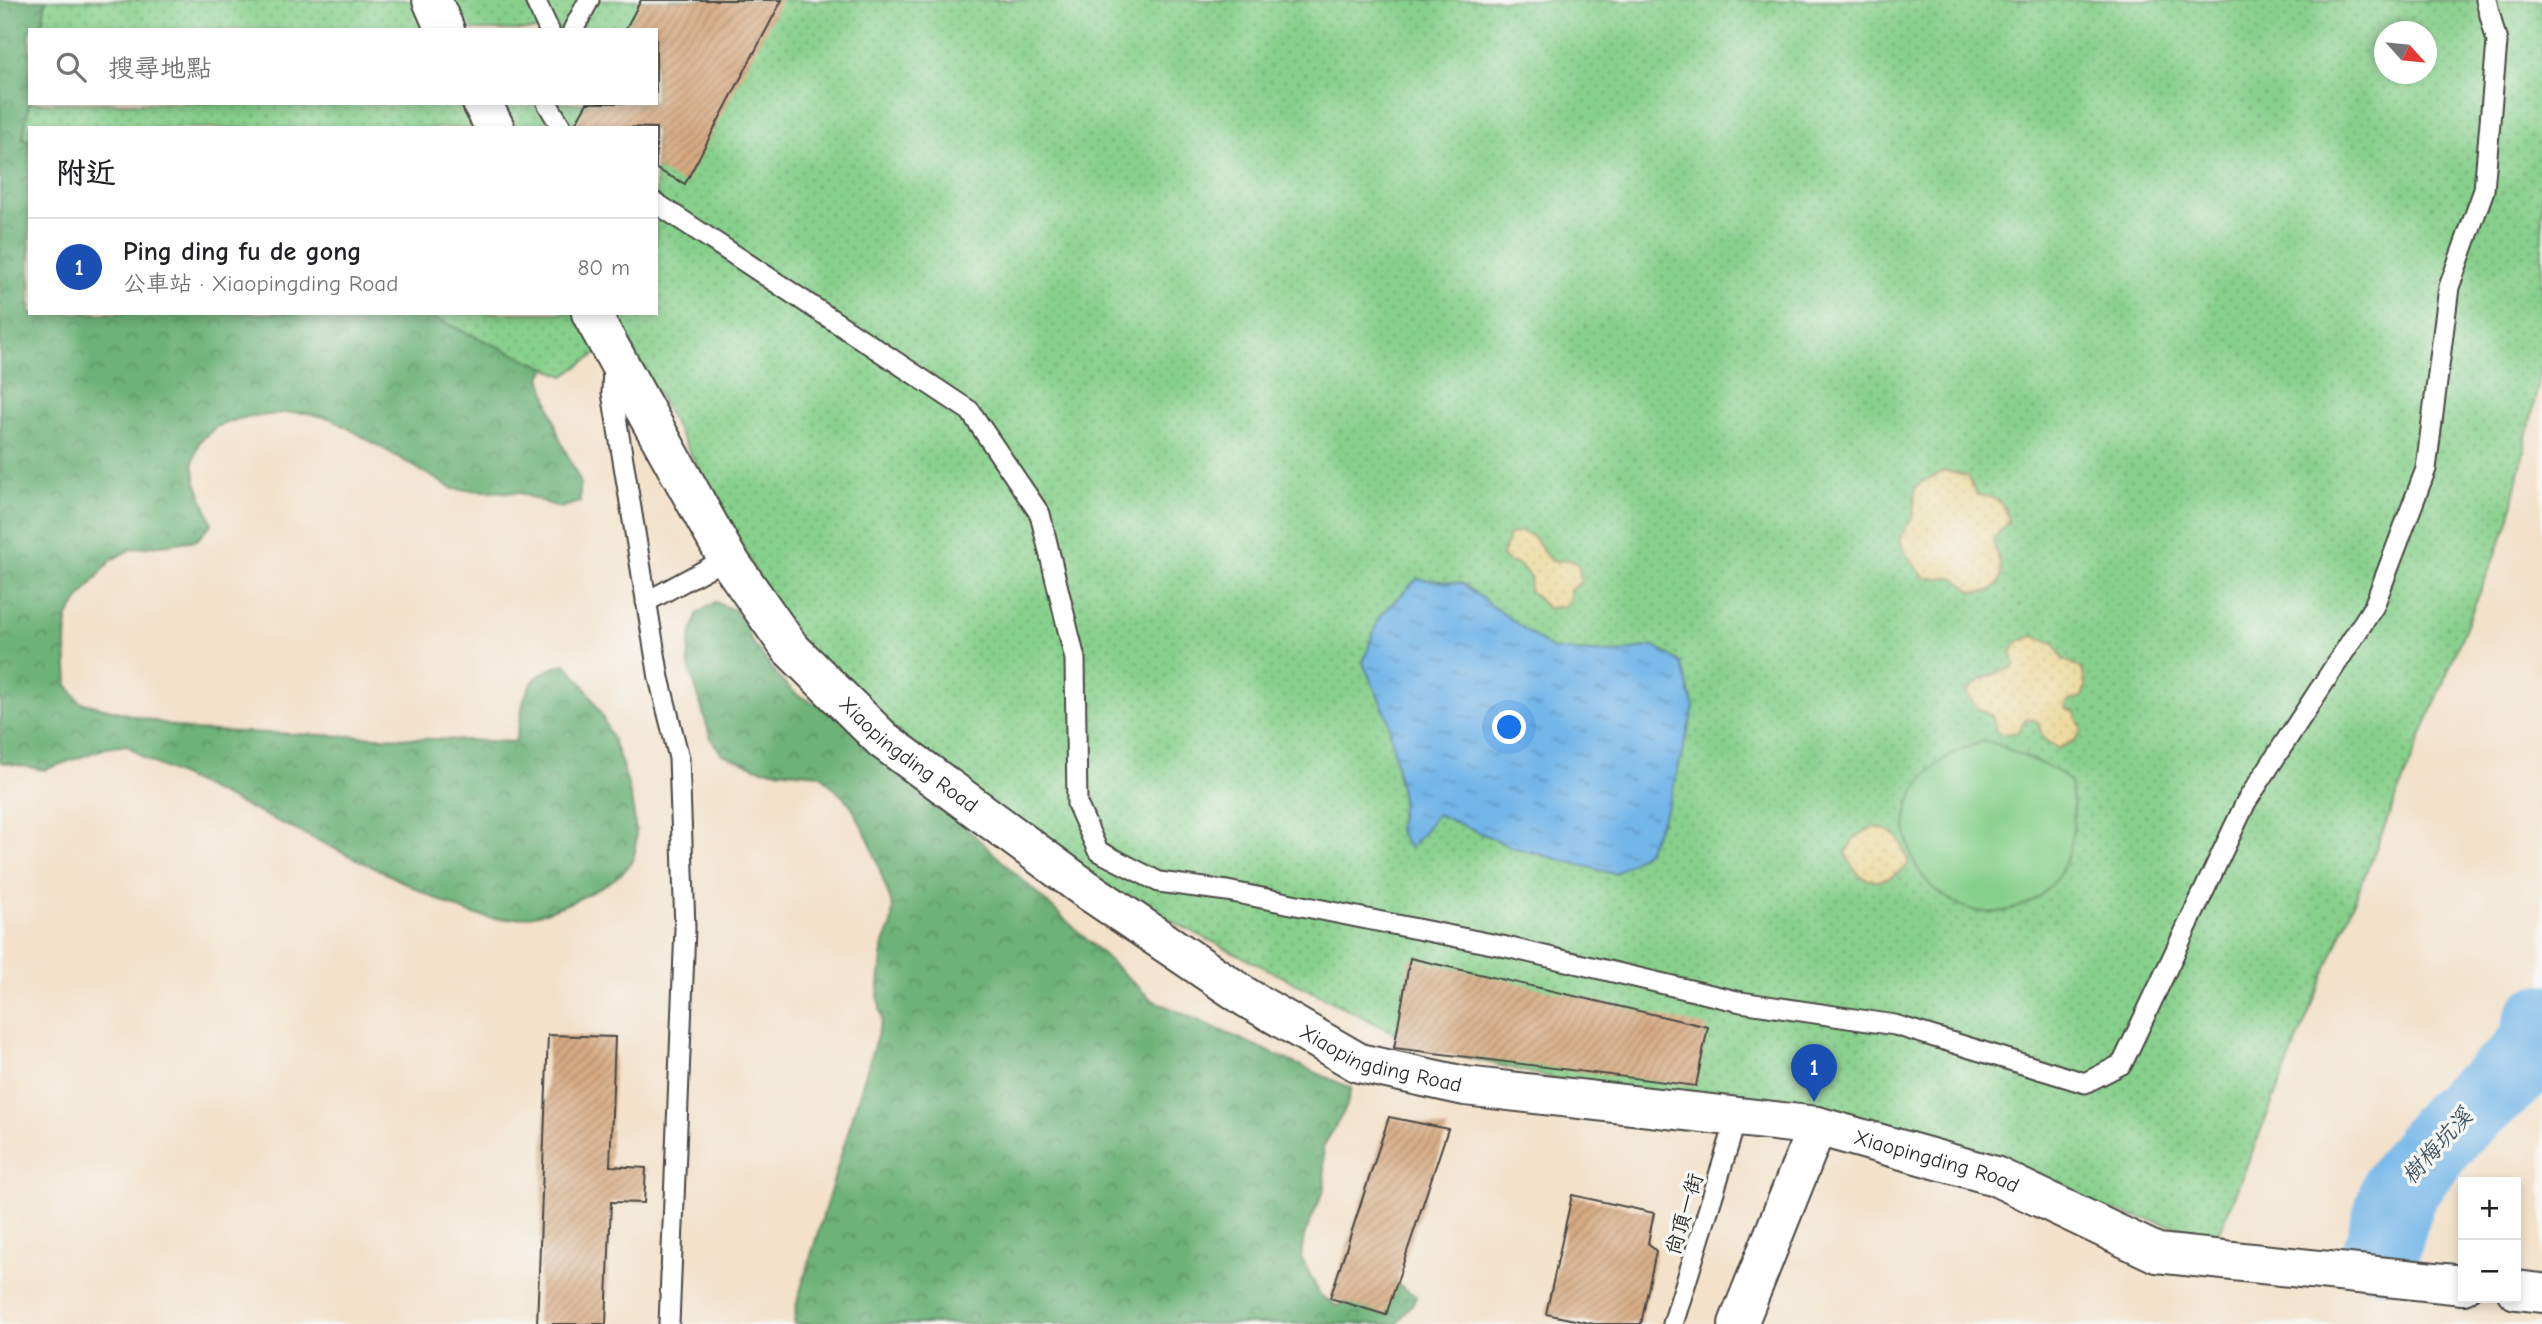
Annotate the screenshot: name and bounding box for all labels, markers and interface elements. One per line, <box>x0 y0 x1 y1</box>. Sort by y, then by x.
north arrow <box>2374 21 2437 84</box>
search box <box>28 28 658 105</box>
icon: search <box>52 48 90 86</box>
text: 搜尋地點 <box>108 54 212 84</box>
text: 附近 <box>56 156 116 191</box>
text: Ping ding fu de gong <box>123 237 362 267</box>
text: 1 <box>74 254 84 281</box>
text: 80 m <box>577 254 630 281</box>
text: 公車站 · Xiaopingding Road <box>123 270 398 297</box>
street label: Xiaopingding Road <box>835 692 982 818</box>
your location <box>1492 710 1526 744</box>
street label: Xiaopingding Road <box>1296 1019 1464 1097</box>
pin: 1 <box>1791 1044 1837 1102</box>
water label: 樹梅坑溪 <box>2396 1101 2479 1189</box>
street label: Xiaopingding Road <box>1851 1125 2023 1198</box>
street label: 尚頂一街 <box>1660 1170 1708 1258</box>
map controls <box>2458 1177 2521 1303</box>
button: + <box>2458 1177 2521 1240</box>
button: − <box>2458 1240 2521 1303</box>

